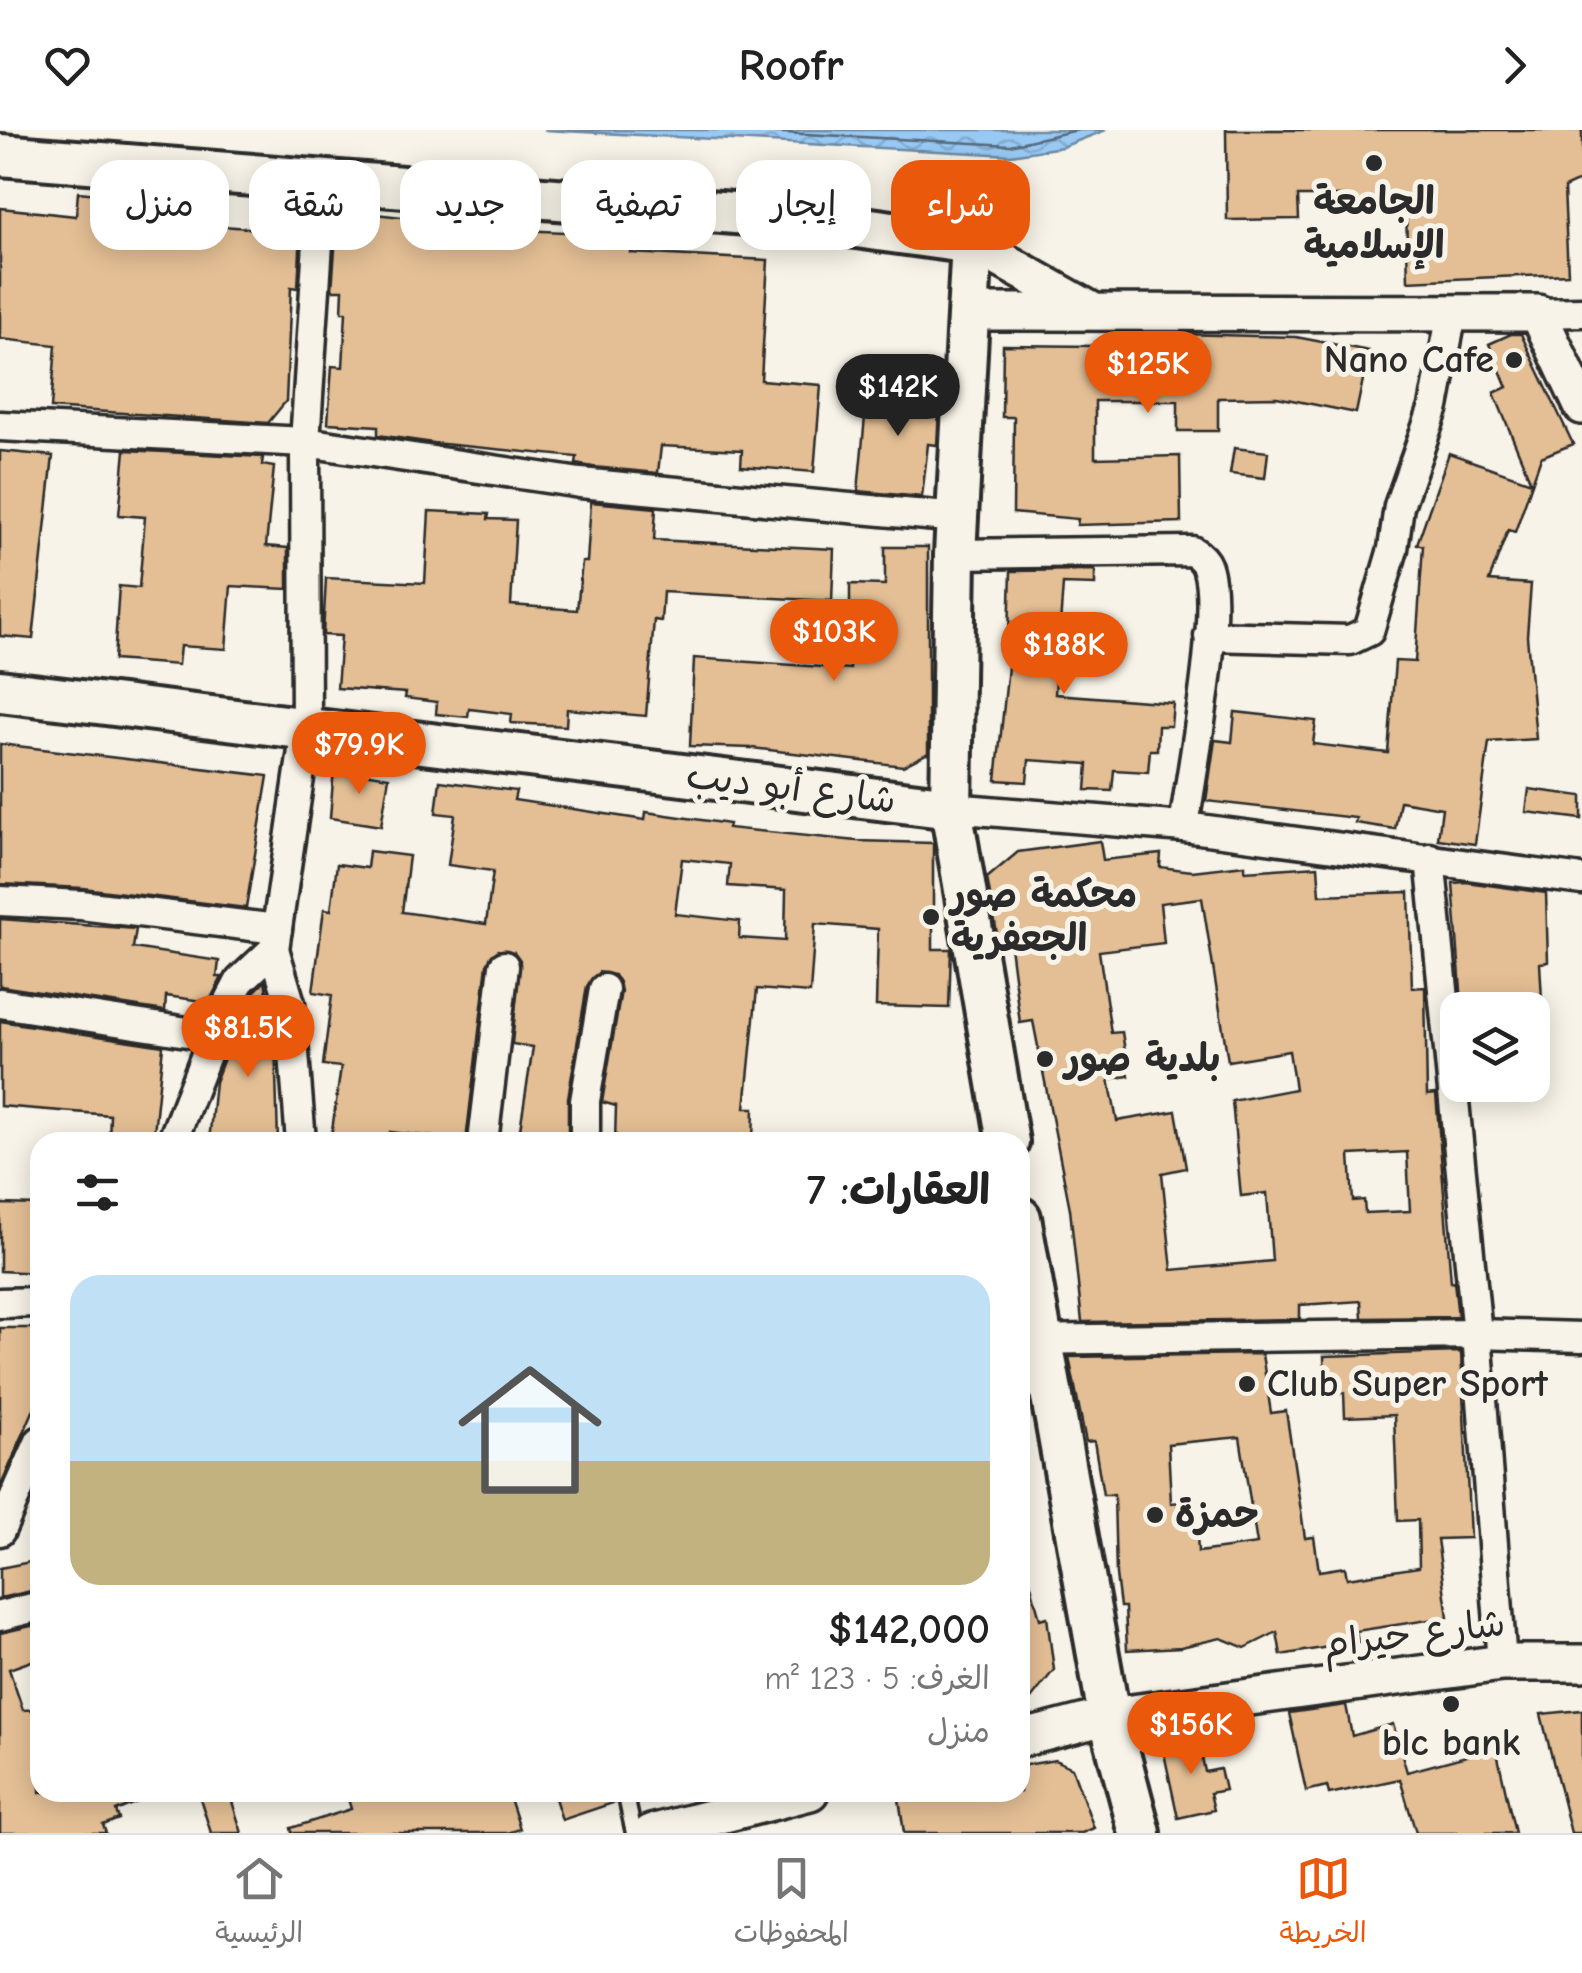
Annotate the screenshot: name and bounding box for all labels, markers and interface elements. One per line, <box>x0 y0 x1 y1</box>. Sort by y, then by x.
icon: heart <box>40 38 95 93</box>
icon: forward <box>1487 38 1542 93</box>
text: Roofr <box>738 39 844 91</box>
marker: الجامعة الإسلامية <box>1363 152 1385 174</box>
chip: منزل <box>90 160 229 250</box>
chip: شقة <box>249 160 380 250</box>
chip: جديد <box>400 160 541 250</box>
chip: تصفية <box>561 160 716 250</box>
chip: إيجار <box>736 160 871 250</box>
chip: شراء <box>891 160 1030 250</box>
place label: الجامعة الإسلامية <box>1304 180 1444 270</box>
pin: $125K <box>1078 331 1218 416</box>
place label: Nano Cafe <box>1324 338 1494 382</box>
text: $125K <box>1107 345 1189 382</box>
marker: Nano Cafe <box>1503 349 1525 371</box>
pin: $142K <box>828 354 968 439</box>
text: $142K <box>858 368 938 405</box>
pin: $103K <box>764 599 904 684</box>
pin: $188K <box>994 612 1134 697</box>
text: $103K <box>792 613 876 650</box>
text: $188K <box>1023 626 1105 663</box>
pin: $79.9K <box>278 712 440 797</box>
text: $79.9K <box>314 726 404 763</box>
street label: شارع أبو ديب <box>683 752 898 827</box>
place label: محكمة صور الجعفرية <box>948 873 1137 961</box>
marker: محكمة صور الجعفرية <box>920 906 942 928</box>
map controls <box>1440 992 1550 1102</box>
button: layers <box>1440 992 1550 1102</box>
pin: $81.5K <box>167 995 329 1080</box>
text: $81.5K <box>203 1009 293 1046</box>
place label: بلدية صور <box>1062 1037 1220 1082</box>
marker: بلدية صور <box>1034 1048 1056 1070</box>
icon: filters <box>70 1165 125 1220</box>
text: العقارات: 7 <box>807 1166 990 1215</box>
icon: home <box>440 1340 620 1520</box>
place label: Club Super Sport <box>1267 1362 1548 1406</box>
marker: Club Super Sport <box>1236 1373 1258 1395</box>
place label: حمزة <box>1175 1493 1259 1537</box>
marker: حمزة <box>1144 1504 1166 1526</box>
street label: شارع حيرام <box>1320 1601 1508 1673</box>
text: $142,000 <box>828 1605 990 1654</box>
text: الغرف: 5 · 123 m² <box>765 1660 990 1697</box>
pin: $156K <box>1121 1692 1261 1777</box>
marker: blc bank <box>1440 1693 1462 1715</box>
text: $156K <box>1149 1706 1233 1743</box>
text: منزل <box>927 1713 990 1750</box>
place label: blc bank <box>1382 1721 1521 1765</box>
tab: الرئيسية <box>215 1851 303 1957</box>
tab: المحفوظات <box>734 1851 849 1957</box>
tab: الخريطة <box>1279 1851 1367 1957</box>

